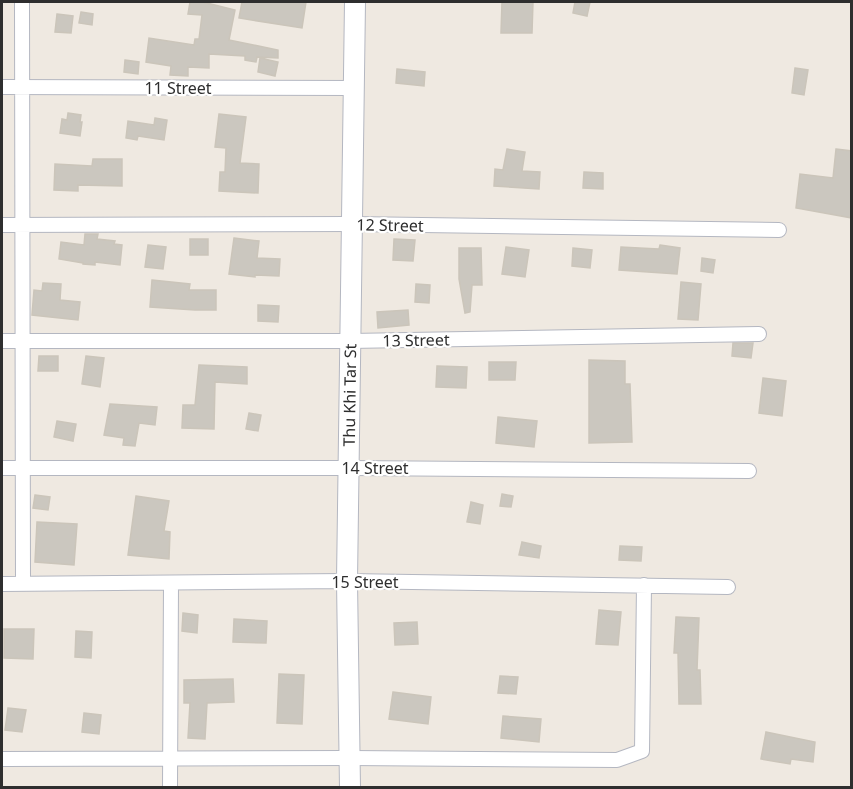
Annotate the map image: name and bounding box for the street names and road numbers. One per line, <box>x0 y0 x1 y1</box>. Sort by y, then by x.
street label: 11 Street <box>144 77 212 99</box>
street label: 12 Street <box>356 213 424 237</box>
street label: 13 Street <box>382 328 450 352</box>
street label: Thu Khi Tar St <box>338 343 361 447</box>
street label: 14 Street <box>341 457 409 479</box>
street label: 15 Street <box>331 571 399 593</box>

